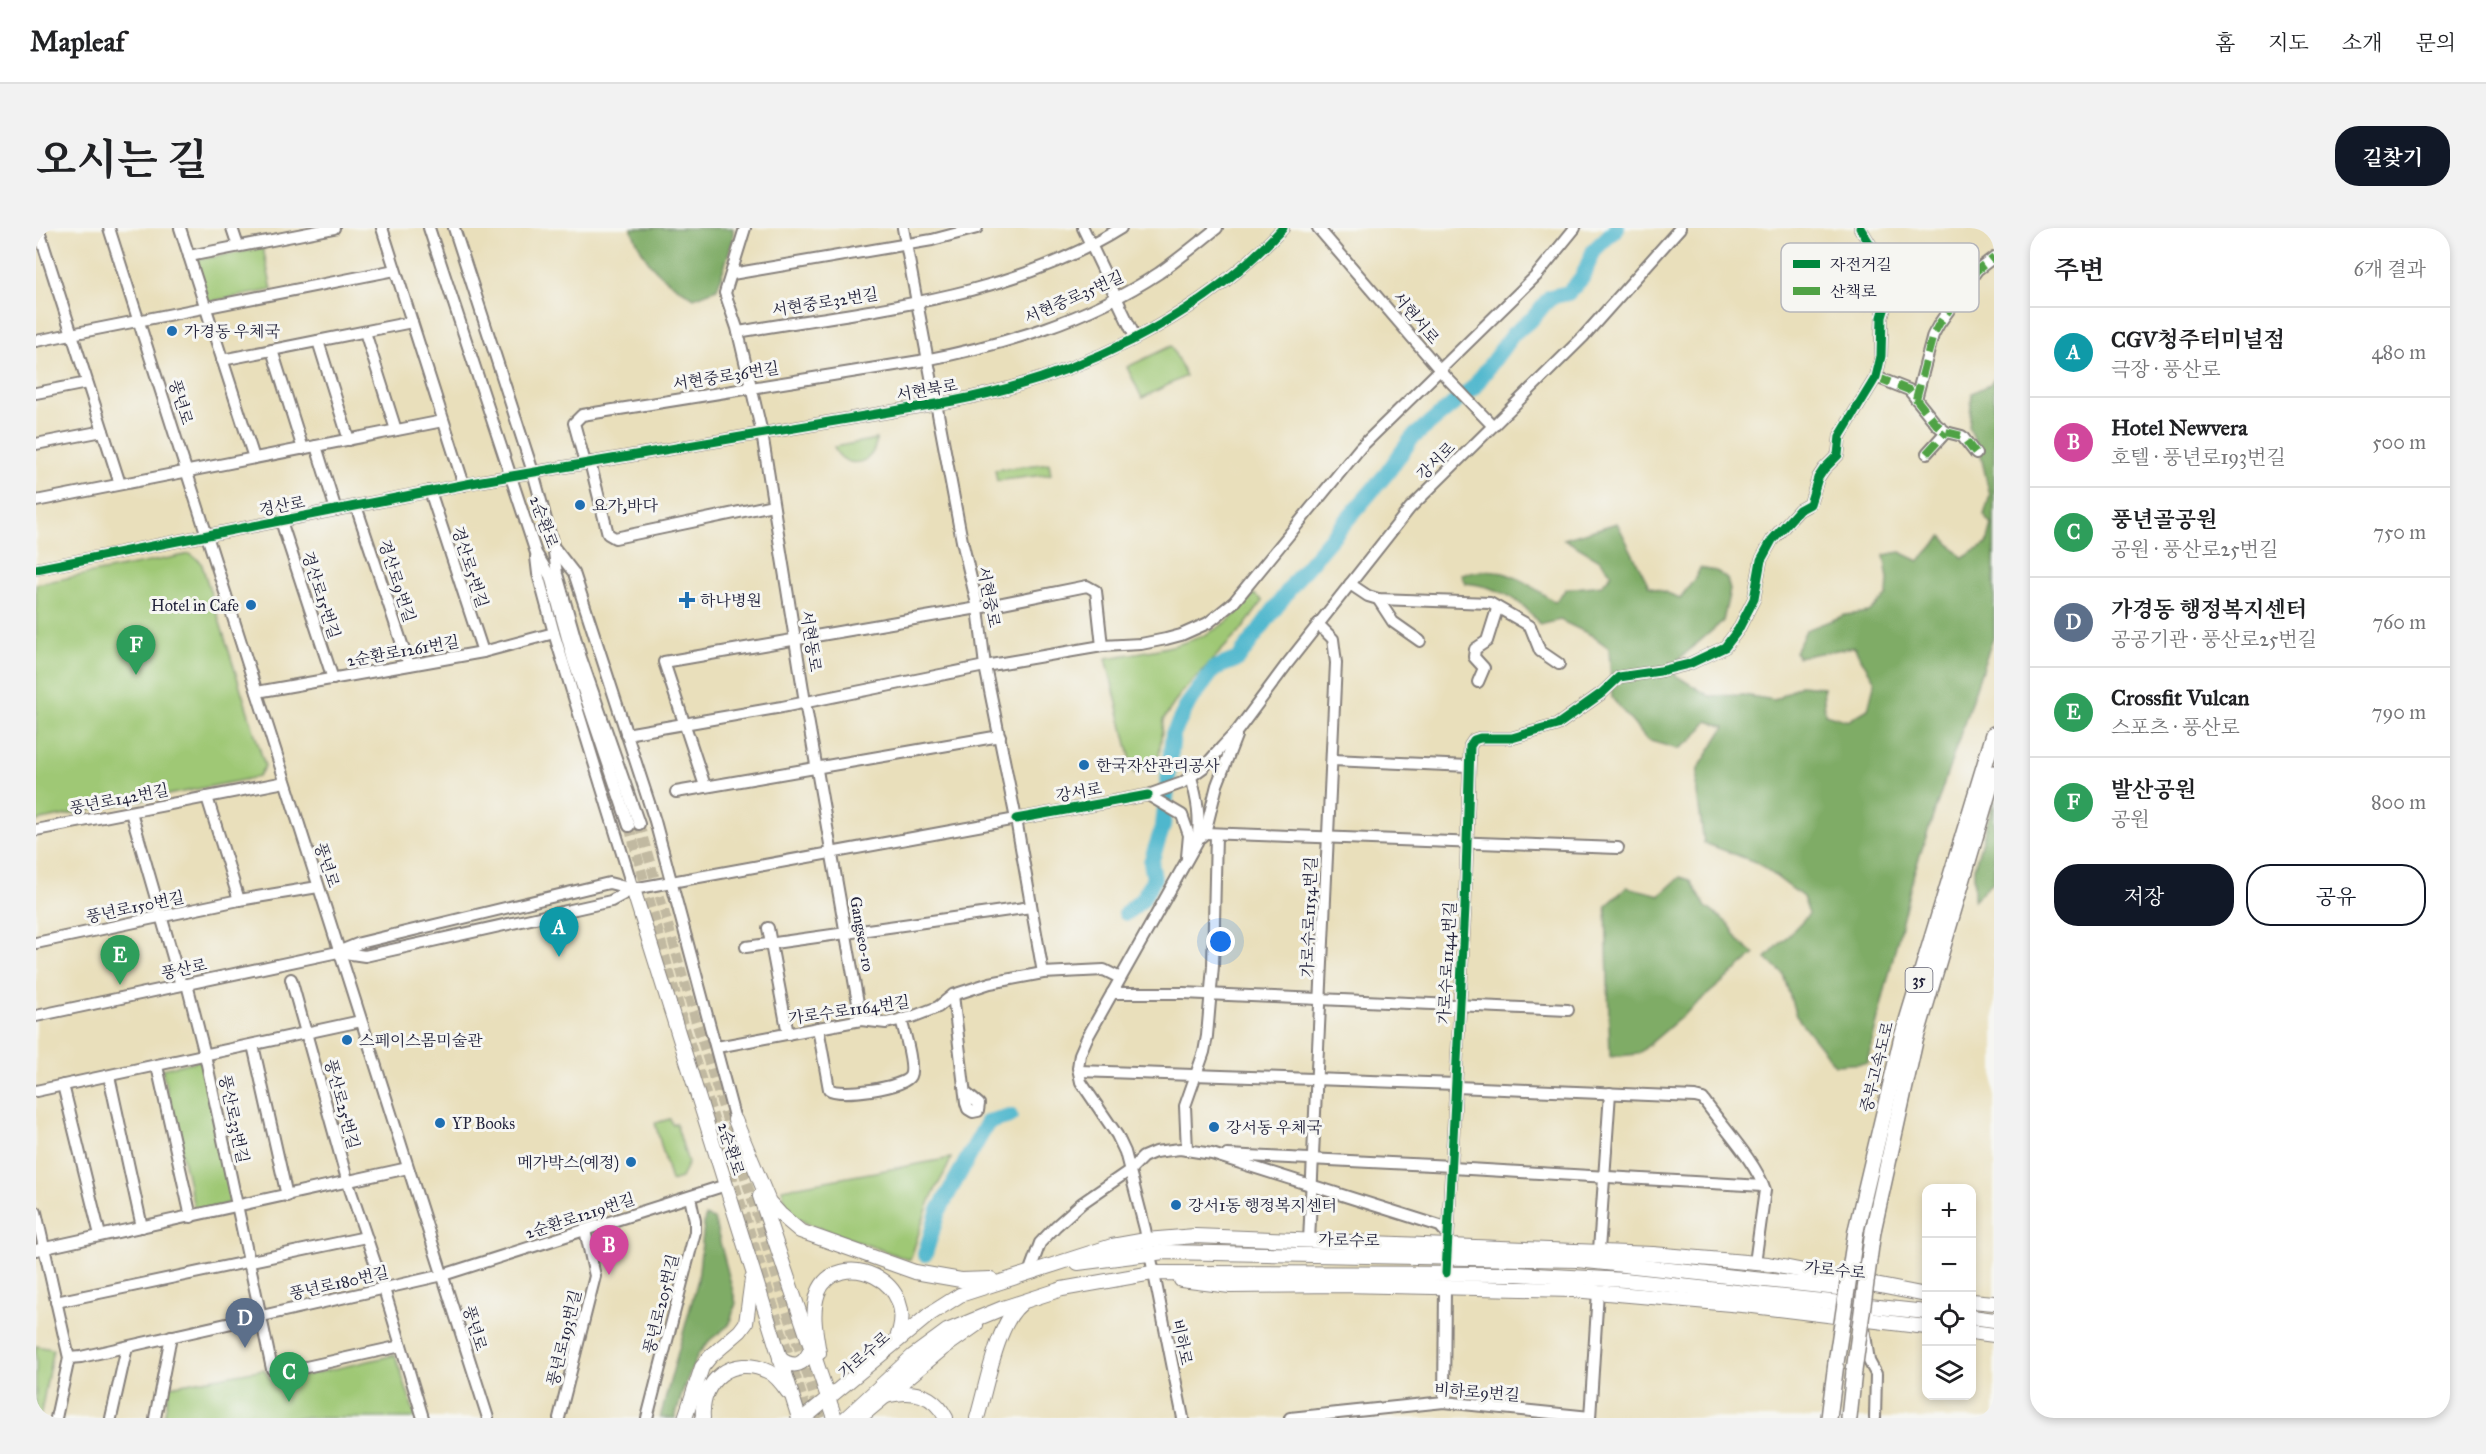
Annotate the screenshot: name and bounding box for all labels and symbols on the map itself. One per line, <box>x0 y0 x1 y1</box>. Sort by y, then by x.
legend <box>1781 243 1979 312</box>
text: 자전거길 <box>1830 255 1892 274</box>
street label: 서현중로35번길 <box>1021 267 1127 327</box>
text: 산책로 <box>1830 282 1877 301</box>
street label: 서현중로32번길 <box>771 284 879 320</box>
street label: 서현서로 <box>1389 288 1443 348</box>
place label: 가경동 우체국 <box>184 322 281 341</box>
marker: 가경동 우체국 <box>165 324 179 338</box>
street label: 서현중로36번길 <box>672 358 780 394</box>
street label: 서현북로 <box>895 375 960 405</box>
street label: 풍년로 <box>165 377 197 427</box>
street label: 강서로 <box>1413 438 1459 484</box>
street label: 경산로 <box>257 492 307 520</box>
street label: 2순환로 <box>526 493 562 551</box>
place label: 요가,바다 <box>592 496 659 515</box>
marker: 요가,바다 <box>573 498 587 512</box>
street label: 경산로5번길 <box>448 524 492 610</box>
street label: 경산로9번길 <box>375 537 419 625</box>
street label: 경산로15번길 <box>298 549 344 641</box>
street label: 서현중로 <box>974 565 1004 630</box>
marker: 하나병원 <box>678 591 696 609</box>
place label: 하나병원 <box>700 591 762 610</box>
place label: Hotel in Cafe <box>151 596 239 615</box>
marker: Hotel in Cafe <box>244 598 258 612</box>
street label: 서현동로 <box>797 609 825 674</box>
pin: F <box>116 626 156 675</box>
street label: 2순환로1261번길 <box>345 632 461 670</box>
place label: 한국자산관리공사 <box>1096 756 1220 775</box>
marker: 한국자산관리공사 <box>1077 758 1091 772</box>
street label: 강서로 <box>1055 779 1104 805</box>
street label: 풍년로142번길 <box>68 780 170 818</box>
street label: 풍년로 <box>311 840 343 890</box>
street label: 가로수로1154번길 <box>1297 856 1321 978</box>
street label: 풍년로150번길 <box>84 887 186 927</box>
street label: Gangseo-ro <box>845 895 878 973</box>
street label: 가로수로1144번길 <box>1434 901 1460 1025</box>
pin: A <box>540 908 578 957</box>
your location <box>1206 927 1235 956</box>
pin: E <box>100 936 140 985</box>
street label: 풍산로 <box>159 955 209 983</box>
road number: 35 <box>1906 968 1932 992</box>
street label: 가로수로1164번길 <box>787 992 911 1028</box>
street label: 중부고속도로 <box>1857 1019 1898 1114</box>
place label: 스페이스몸미술관 <box>359 1031 483 1050</box>
marker: 스페이스몸미술관 <box>340 1033 354 1047</box>
street label: 풍산로25번길 <box>321 1057 363 1151</box>
street label: 풍산로33번길 <box>215 1073 253 1165</box>
place label: YP Books <box>452 1114 515 1133</box>
marker: YP Books <box>433 1116 447 1130</box>
place label: 강서동 우체국 <box>1226 1118 1323 1137</box>
street label: 2순환로 <box>714 1120 748 1178</box>
marker: 강서동 우체국 <box>1207 1120 1221 1134</box>
place label: 메가박스(예정) <box>517 1153 619 1173</box>
marker: 메가박스(예정) <box>624 1155 638 1169</box>
street label: 2순환로1219번길 <box>523 1189 637 1243</box>
place label: 강서1동 행정복지센터 <box>1188 1196 1337 1215</box>
marker: 강서1동 행정복지센터 <box>1169 1198 1183 1212</box>
pin: B <box>590 1226 628 1275</box>
street label: 가로수로 <box>1318 1230 1381 1250</box>
street label: 풍년로205번길 <box>639 1252 683 1356</box>
street label: 가로수로 <box>1803 1257 1867 1283</box>
street label: 풍년로180번길 <box>287 1262 391 1304</box>
street label: 풍년로193번길 <box>543 1288 585 1388</box>
pin: D <box>226 1298 264 1348</box>
street label: 풍년로 <box>459 1303 491 1353</box>
street label: 비하로 <box>1168 1317 1196 1367</box>
street label: 가로수로 <box>834 1327 894 1382</box>
pin: C <box>270 1352 308 1402</box>
street label: 비하로9번길 <box>1434 1380 1520 1404</box>

